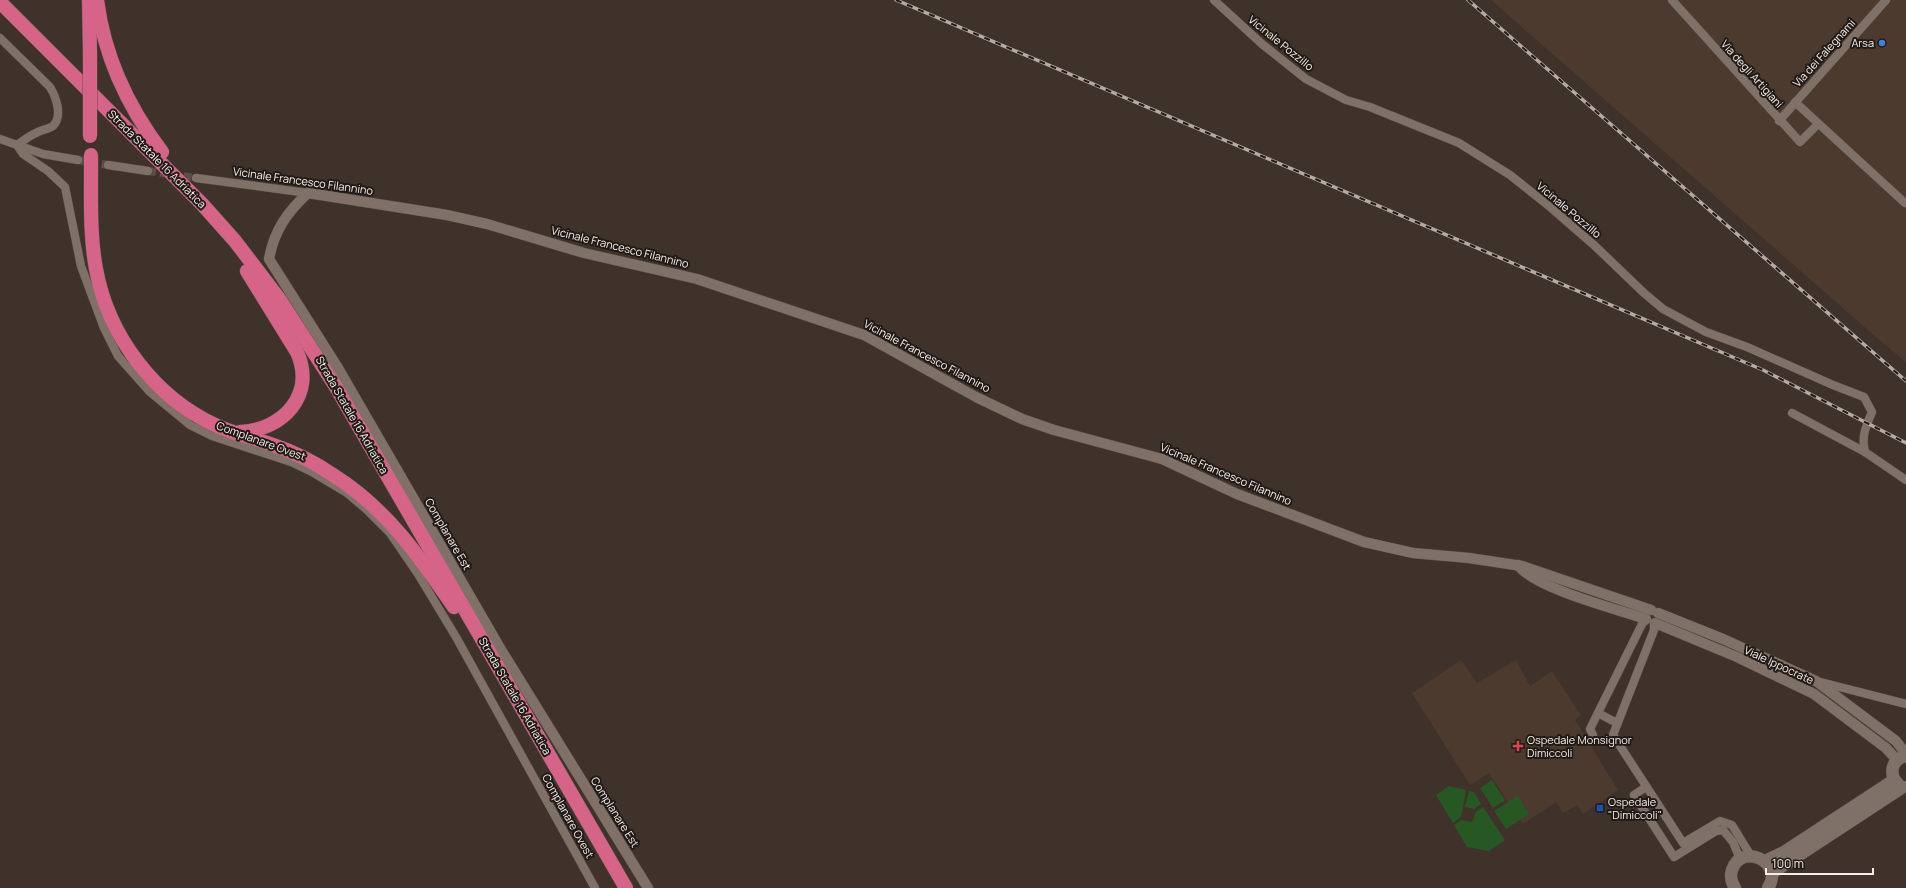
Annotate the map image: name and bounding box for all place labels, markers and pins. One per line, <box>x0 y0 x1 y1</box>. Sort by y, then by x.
place label: Arsa <box>1851 35 1874 50</box>
marker: Arsa <box>1877 38 1887 48</box>
place label: Ospedale Monsignor Dimiccoli <box>1527 732 1632 760</box>
marker: Ospedale Monsignor Dimiccoli <box>1512 740 1524 752</box>
place label: Ospedale "Dimiccoli" <box>1608 794 1662 822</box>
marker: Ospedale "Dimiccoli" <box>1595 803 1605 813</box>

